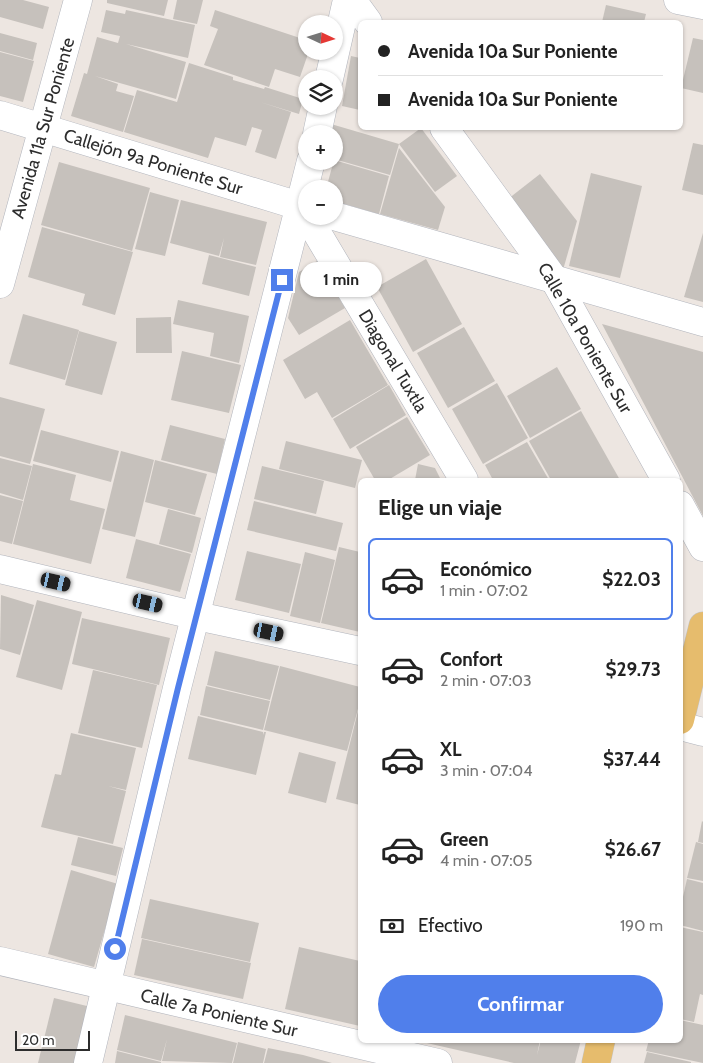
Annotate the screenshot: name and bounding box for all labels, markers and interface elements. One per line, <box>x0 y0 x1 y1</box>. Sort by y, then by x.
north arrow <box>298 15 342 60</box>
map controls <box>298 15 343 225</box>
street label: Avenida 11a Sur Poniente <box>7 35 79 221</box>
text: Avenida 10a Sur Poniente <box>408 40 617 63</box>
button: layers <box>298 70 343 115</box>
text: Avenida 10a Sur Poniente <box>408 88 617 111</box>
street label: Callejón 9a Poniente Sur <box>61 124 245 200</box>
button: + <box>298 125 343 170</box>
button: − <box>298 180 343 225</box>
street label: Calle 10a Poniente Sur <box>533 259 637 418</box>
callout: 1 min <box>300 262 382 298</box>
route end <box>271 269 293 291</box>
text: 1 min <box>323 270 359 289</box>
street label: Diagonal Tuxtla <box>354 306 433 417</box>
text: Elige un viaje <box>378 494 502 521</box>
icon: car <box>380 557 425 602</box>
text: Económico <box>440 558 532 581</box>
text: $22.03 <box>602 568 661 591</box>
car <box>39 571 72 593</box>
text: 1 min · 07:02 <box>440 581 528 600</box>
car <box>131 592 164 614</box>
car <box>252 622 285 642</box>
icon: car <box>380 647 425 692</box>
text: Confort <box>440 648 503 671</box>
text: $29.73 <box>605 658 661 681</box>
text: 2 min · 07:03 <box>440 671 532 690</box>
icon: car <box>380 737 425 782</box>
text: XL <box>440 738 461 761</box>
text: $37.44 <box>603 748 661 771</box>
text: 3 min · 07:04 <box>440 761 532 780</box>
icon: car <box>380 827 425 872</box>
text: Green <box>440 828 489 851</box>
text: $26.67 <box>605 838 661 861</box>
text: 4 min · 07:05 <box>440 851 532 870</box>
icon: cash <box>378 912 406 940</box>
text: Efectivo <box>418 914 483 937</box>
text: 190 m <box>620 916 663 935</box>
route start <box>104 938 126 960</box>
button: Confirmar <box>378 975 663 1033</box>
street label: Calle 7a Poniente Sur <box>138 984 300 1042</box>
scale bar <box>15 1028 90 1051</box>
text: 20 m <box>22 1031 55 1049</box>

